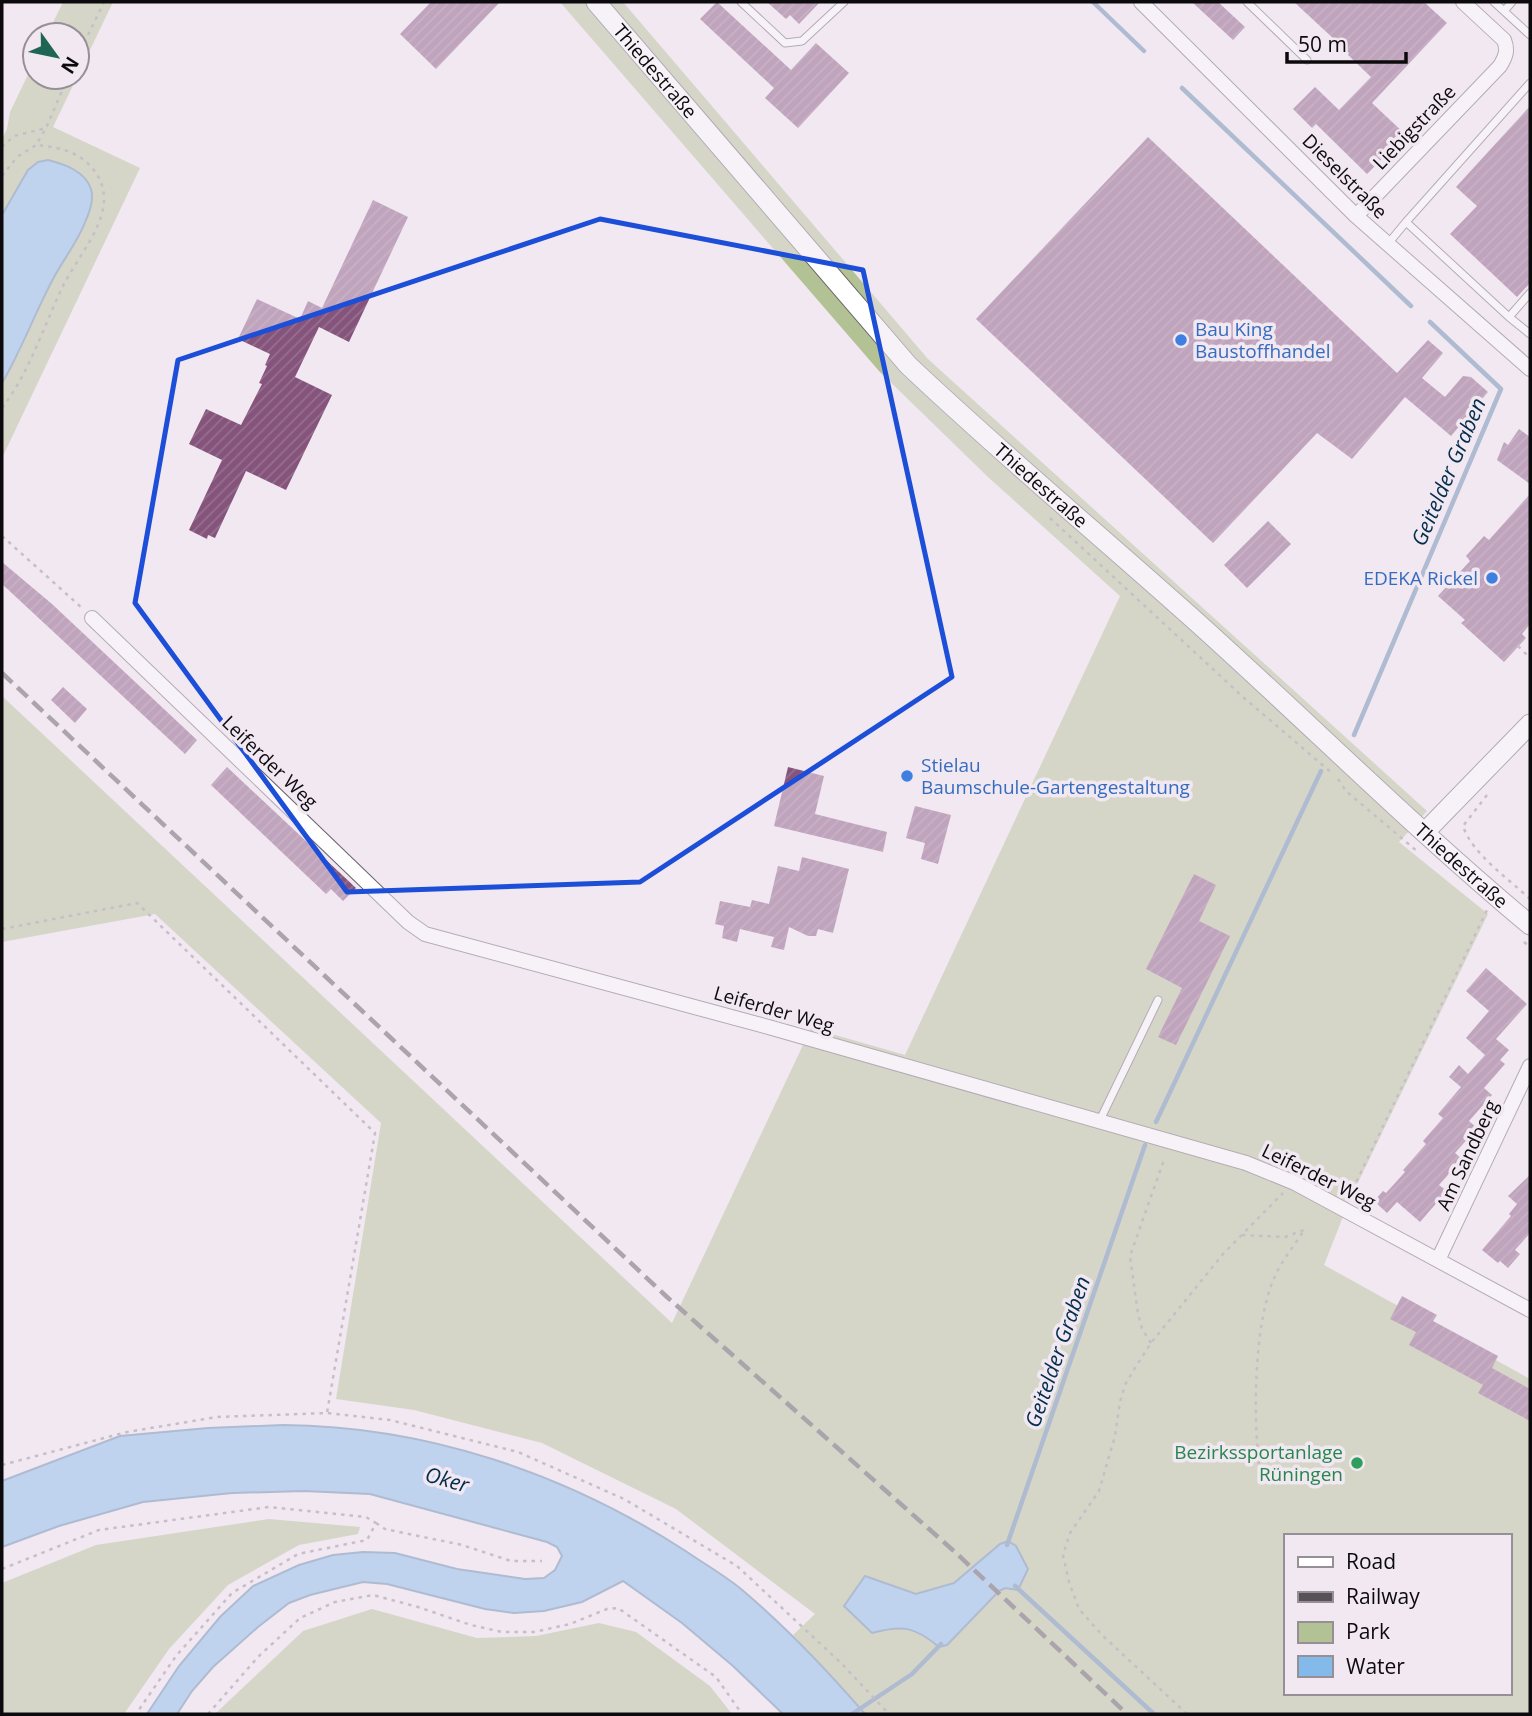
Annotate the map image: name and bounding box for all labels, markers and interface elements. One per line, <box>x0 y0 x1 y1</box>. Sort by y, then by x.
street label: Thiedestraße <box>607 18 703 124</box>
north arrow <box>21 21 91 91</box>
scale bar <box>1287 21 1406 65</box>
text: 50 m <box>1298 30 1347 58</box>
text: N <box>55 52 85 79</box>
street label: Liebigstraße <box>1367 79 1461 175</box>
street label: Dieselstraße <box>1297 128 1393 224</box>
place label: Bau King Baustoffhandel <box>1195 316 1330 364</box>
marker: Bau King Baustoffhandel <box>1173 332 1189 348</box>
water label: Geitelder Graben <box>1404 393 1492 550</box>
street label: Thiedestraße <box>989 437 1093 534</box>
place label: EDEKA Rickel <box>1363 565 1478 591</box>
marker: EDEKA Rickel <box>1484 570 1500 586</box>
street label: Leiferder Weg <box>216 710 324 814</box>
place label: Stielau Baumschule-Gartengestaltung <box>921 752 1190 800</box>
marker: Stielau Baumschule-Gartengestaltung <box>899 768 915 784</box>
street label: Thiedestraße <box>1409 817 1514 914</box>
street label: Leiferder Weg <box>711 979 837 1039</box>
street label: Am Sandberg <box>1430 1096 1504 1214</box>
street label: Leiferder Weg <box>1258 1137 1380 1215</box>
water label: Geitelder Graben <box>1018 1272 1096 1431</box>
place label: Bezirkssportanlage Rüningen <box>1174 1439 1343 1487</box>
marker: Bezirkssportanlage Rüningen <box>1349 1455 1365 1471</box>
water label: Oker <box>422 1459 473 1499</box>
legend <box>1284 1534 1511 1695</box>
text: Road <box>1346 1547 1396 1575</box>
text: Railway <box>1346 1582 1420 1610</box>
text: Park <box>1346 1617 1390 1645</box>
text: Water <box>1346 1652 1405 1680</box>

